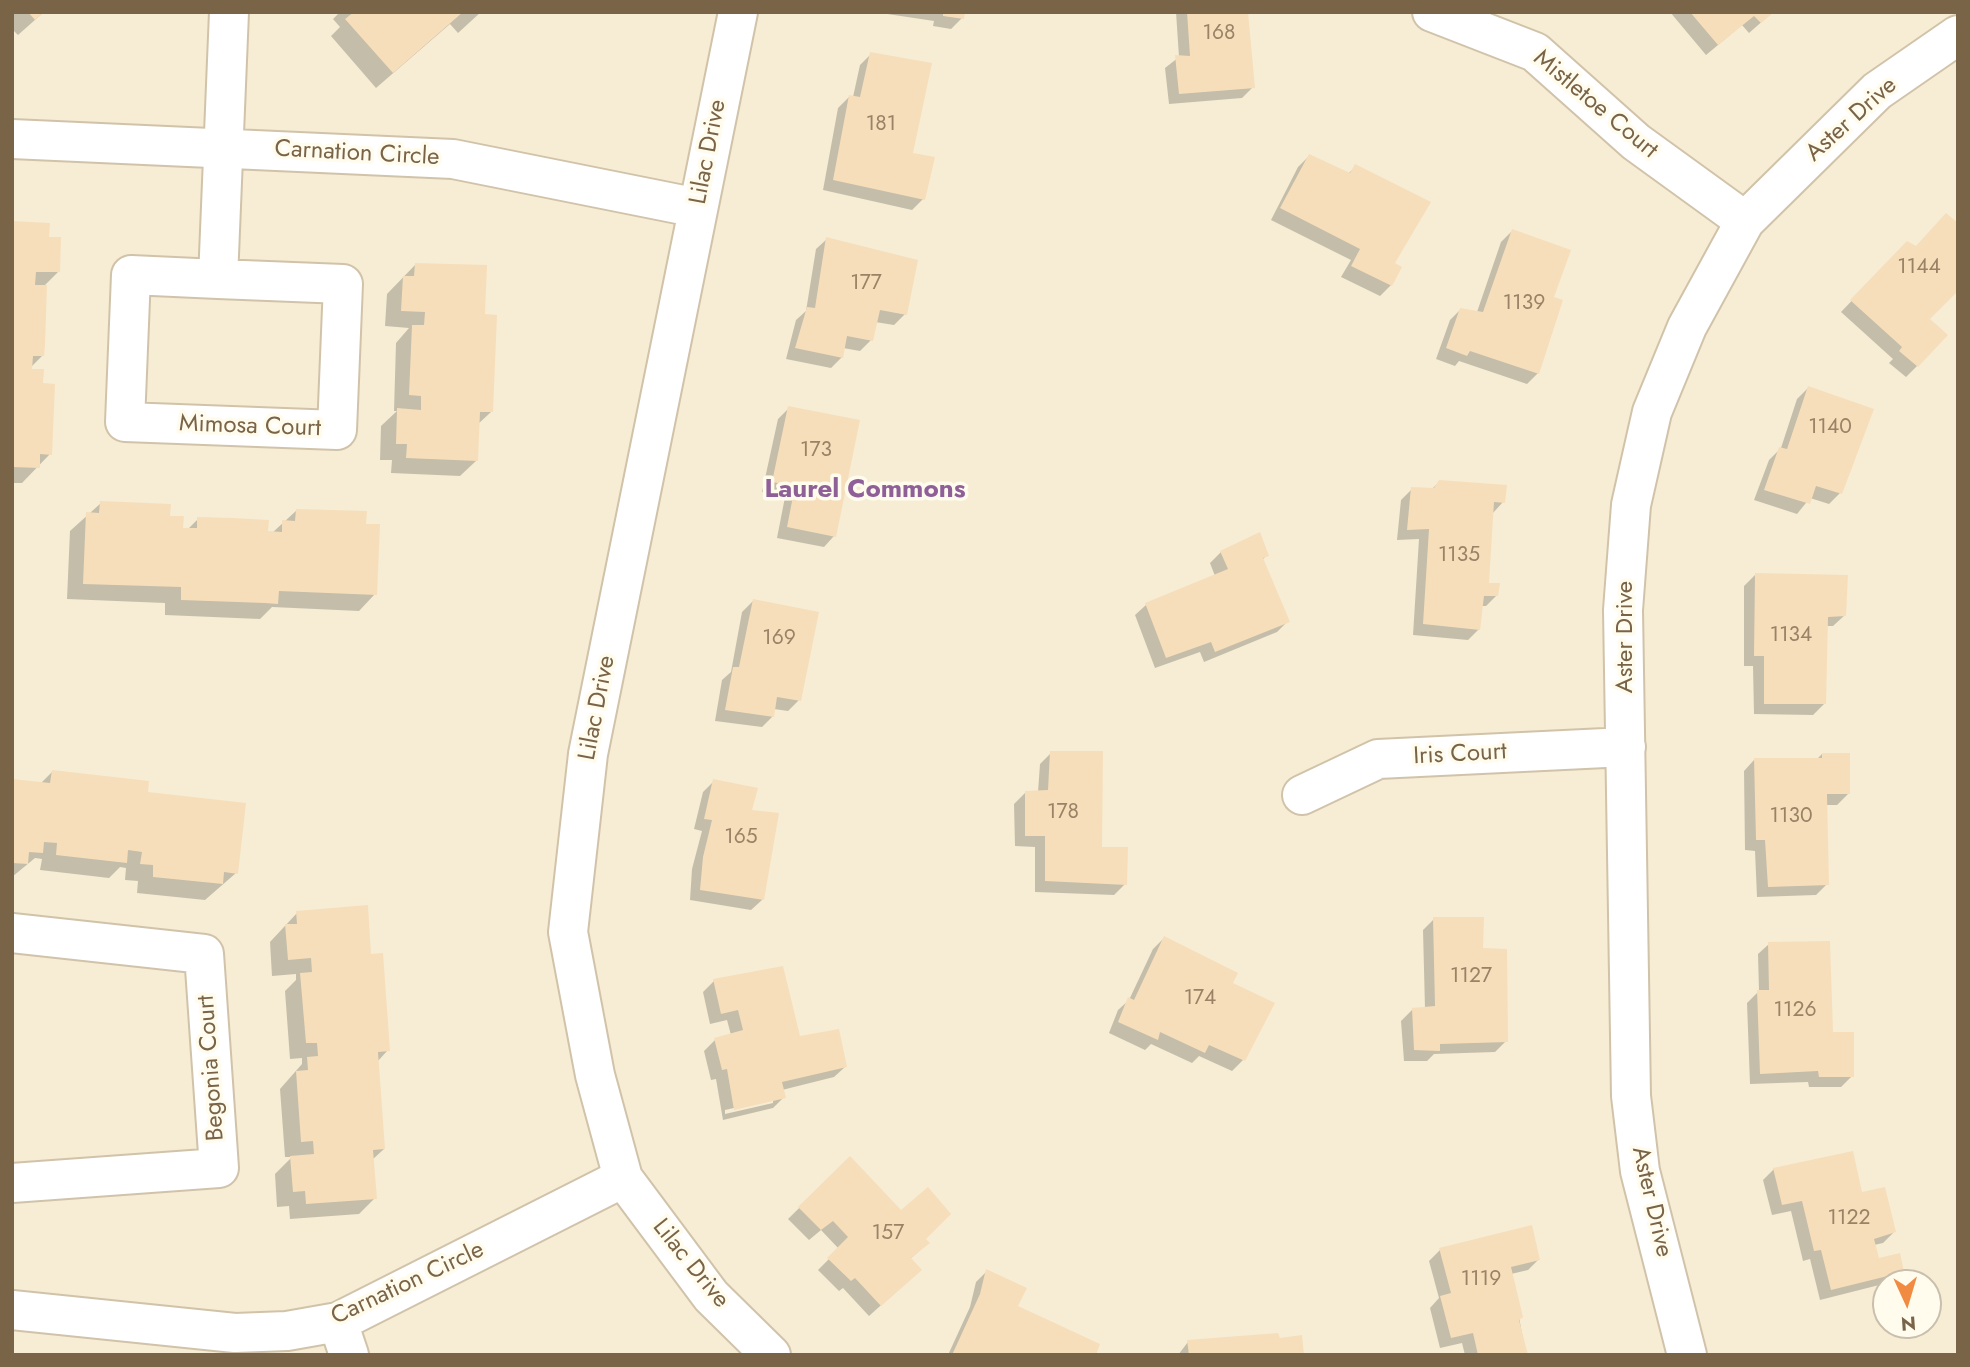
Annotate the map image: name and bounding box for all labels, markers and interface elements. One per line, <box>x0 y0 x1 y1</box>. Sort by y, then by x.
house number: 168 <box>1202 21 1236 47</box>
street label: Mistletoe Court <box>1527 45 1663 165</box>
street label: Aster Drive <box>1801 72 1903 168</box>
street label: Lilac Drive <box>685 97 733 207</box>
house number: 181 <box>866 112 896 138</box>
street label: Carnation Circle <box>274 135 440 173</box>
house number: 1144 <box>1897 255 1941 281</box>
house number: 177 <box>850 271 882 297</box>
house number: 1139 <box>1503 291 1545 317</box>
street label: Mimosa Court <box>179 410 321 444</box>
house number: 1140 <box>1808 415 1852 441</box>
house number: 173 <box>800 438 832 464</box>
district label: Laurel Commons <box>764 475 966 507</box>
house number: 1135 <box>1438 543 1480 569</box>
street label: Aster Drive <box>1612 581 1640 693</box>
house number: 1134 <box>1770 623 1812 649</box>
house number: 169 <box>762 626 796 652</box>
street label: Lilac Drive <box>574 653 622 763</box>
street label: Iris Court <box>1413 738 1507 772</box>
house number: 178 <box>1047 800 1079 826</box>
house number: 1130 <box>1770 804 1812 830</box>
house number: 165 <box>724 825 758 851</box>
house number: 1127 <box>1450 964 1492 990</box>
house number: 174 <box>1184 986 1216 1012</box>
street label: Begonia Court <box>193 994 231 1142</box>
house number: 1126 <box>1774 998 1816 1024</box>
street label: Aster Drive <box>1624 1144 1678 1260</box>
house number: 1122 <box>1828 1206 1870 1232</box>
street label: Lilac Drive <box>645 1214 735 1314</box>
house number: 157 <box>872 1221 904 1247</box>
street label: Carnation Circle <box>327 1236 489 1332</box>
house number: 1119 <box>1461 1267 1501 1293</box>
north arrow <box>1872 1269 1942 1339</box>
text: N <box>1900 1309 1917 1337</box>

